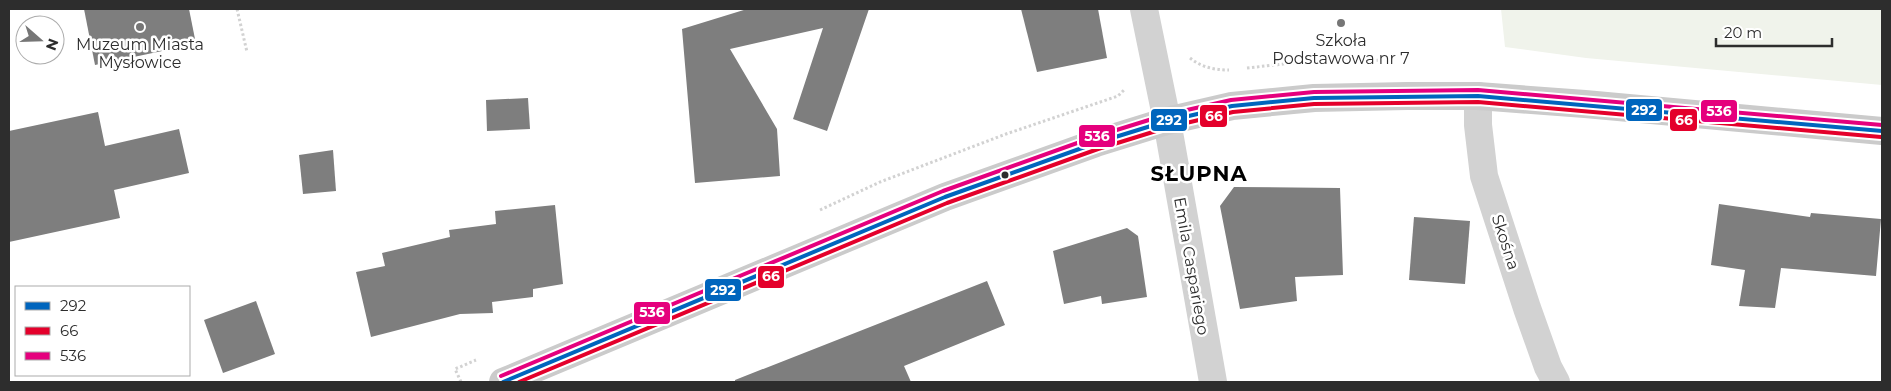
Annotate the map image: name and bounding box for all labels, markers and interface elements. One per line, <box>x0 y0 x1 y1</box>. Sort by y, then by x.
north arrow <box>15 15 65 65</box>
scale bar <box>1716 15 1832 47</box>
marker: Szkoła Podstawowa nr 7 <box>1335 17 1347 29</box>
marker: Muzeum Miasta Mysłowice <box>134 21 146 33</box>
text: 20 m <box>1724 23 1762 42</box>
place label: Szkoła Podstawowa nr 7 <box>1272 31 1410 68</box>
place label: Muzeum Miasta Mysłowice <box>76 35 204 72</box>
text: N <box>42 36 63 53</box>
line badge: 292 <box>1625 98 1663 122</box>
line badge: 536 <box>1700 99 1738 123</box>
text: 292 <box>1631 101 1657 119</box>
text: 536 <box>1706 102 1732 120</box>
line badge: 66 <box>1199 104 1228 128</box>
text: 66 <box>1205 107 1223 125</box>
line badge: 292 <box>1150 108 1188 132</box>
line badge: 66 <box>1669 108 1698 132</box>
text: 292 <box>1156 111 1182 129</box>
text: 66 <box>1675 111 1693 129</box>
line badge: 536 <box>1078 124 1116 148</box>
text: 536 <box>1084 127 1110 145</box>
district label: SŁUPNA <box>1151 161 1247 186</box>
unlabelled marker <box>1000 170 1010 180</box>
street label: Emila Caspariego <box>1170 196 1213 337</box>
street label: Skośna <box>1488 212 1523 272</box>
line badge: 66 <box>757 265 785 289</box>
text: 66 <box>762 267 780 285</box>
line badge: 292 <box>704 278 742 302</box>
text: 292 <box>710 281 736 299</box>
legend <box>15 286 190 376</box>
text: 292 <box>60 296 86 315</box>
line badge: 536 <box>633 301 671 325</box>
text: 536 <box>639 303 665 321</box>
text: 66 <box>60 321 78 340</box>
text: 536 <box>60 346 86 365</box>

